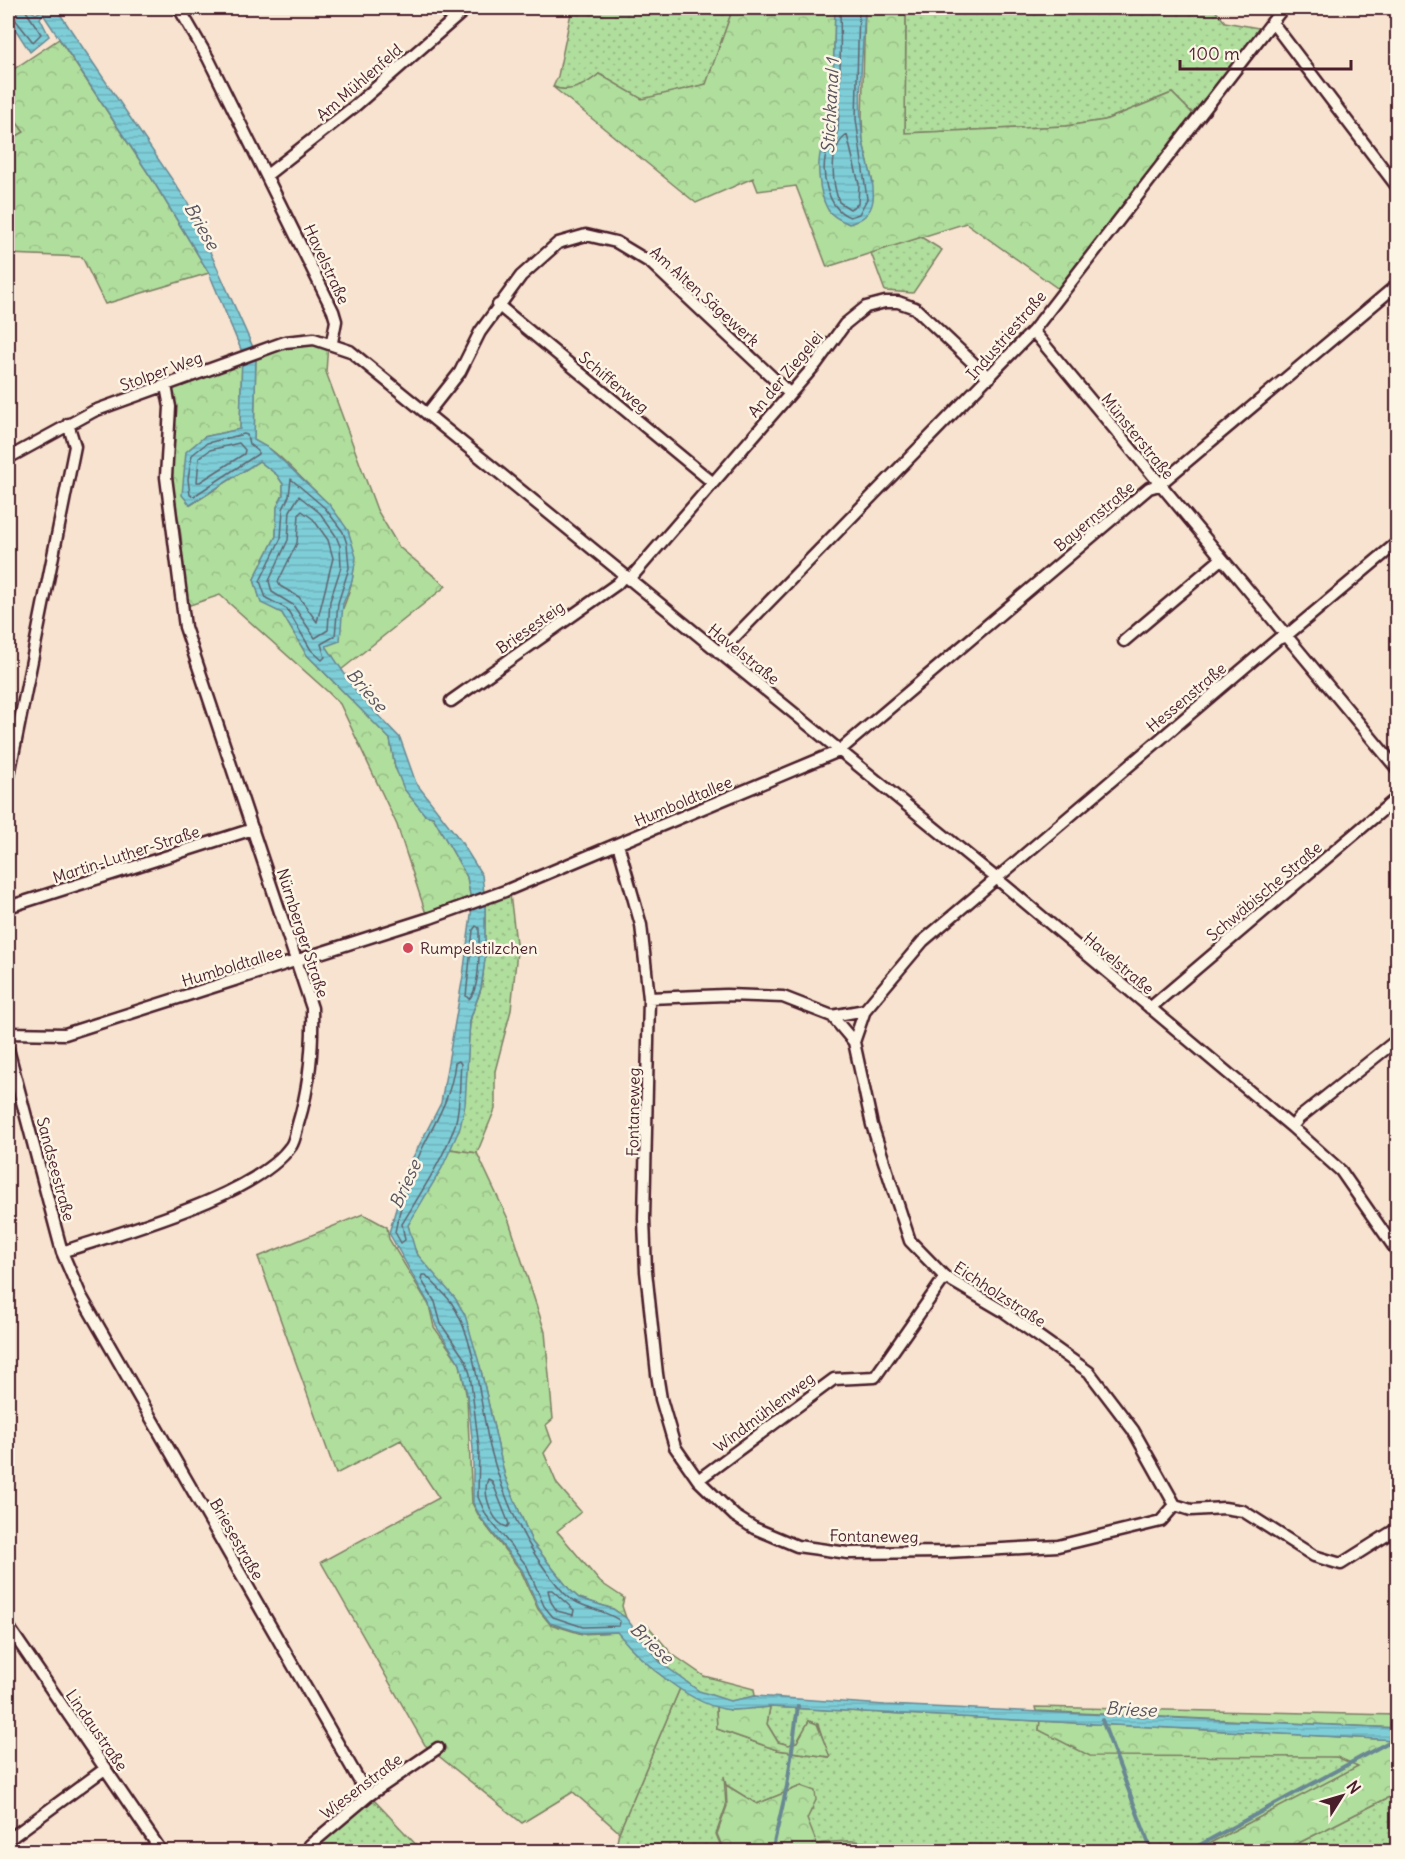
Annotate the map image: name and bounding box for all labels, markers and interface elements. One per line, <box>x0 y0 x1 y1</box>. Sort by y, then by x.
scale bar <box>1180 33 1351 71</box>
street label: Am Mühlenfeld <box>312 39 406 125</box>
text: 100 m <box>1189 42 1240 65</box>
water label: Stichkanal 1 <box>816 56 844 154</box>
water label: Briese <box>179 198 225 255</box>
street label: Havelstraße <box>300 221 354 307</box>
street label: Am Alten Sägewerk <box>646 242 764 350</box>
street label: Industriestraße <box>962 286 1050 384</box>
street label: An der Ziegelei <box>743 327 827 421</box>
street label: Stolper Weg <box>117 347 205 395</box>
street label: Schifferweg <box>575 347 653 417</box>
street label: Münsterstraße <box>1097 389 1179 483</box>
street label: Bayernstraße <box>1050 477 1138 555</box>
street label: Briesesteig <box>492 596 568 658</box>
street label: Havelstraße <box>704 619 784 689</box>
street label: Hessenstraße <box>1142 658 1230 736</box>
water label: Briese <box>342 663 393 718</box>
street label: Humboldtallee <box>631 771 735 831</box>
street label: Martin-Luther-Straße <box>50 821 202 887</box>
street label: Schwäbische Straße <box>1202 837 1326 945</box>
street label: Nürnberger Straße <box>273 866 333 1000</box>
street label: Havelstraße <box>1080 928 1158 998</box>
place label: Rumpelstilzchen <box>420 938 537 958</box>
street label: Humboldtallee <box>179 941 285 991</box>
marker: Rumpelstilzchen <box>401 941 415 955</box>
street label: Fontaneweg <box>622 1067 644 1157</box>
street label: Sandseestraße <box>33 1115 79 1223</box>
water label: Briese <box>384 1155 427 1212</box>
street label: Eichholzstraße <box>950 1257 1050 1331</box>
street label: Windmühlenweg <box>710 1368 818 1456</box>
street label: Briesestraße <box>206 1495 268 1583</box>
street label: Fontaneweg <box>829 1525 919 1547</box>
water label: Briese <box>626 1617 679 1670</box>
street label: Lindaustraße <box>62 1685 132 1775</box>
water label: Briese <box>1105 1696 1158 1722</box>
street label: Wiesenstraße <box>316 1749 406 1823</box>
north arrow <box>1312 1766 1372 1826</box>
text: N <box>1343 1777 1365 1797</box>

